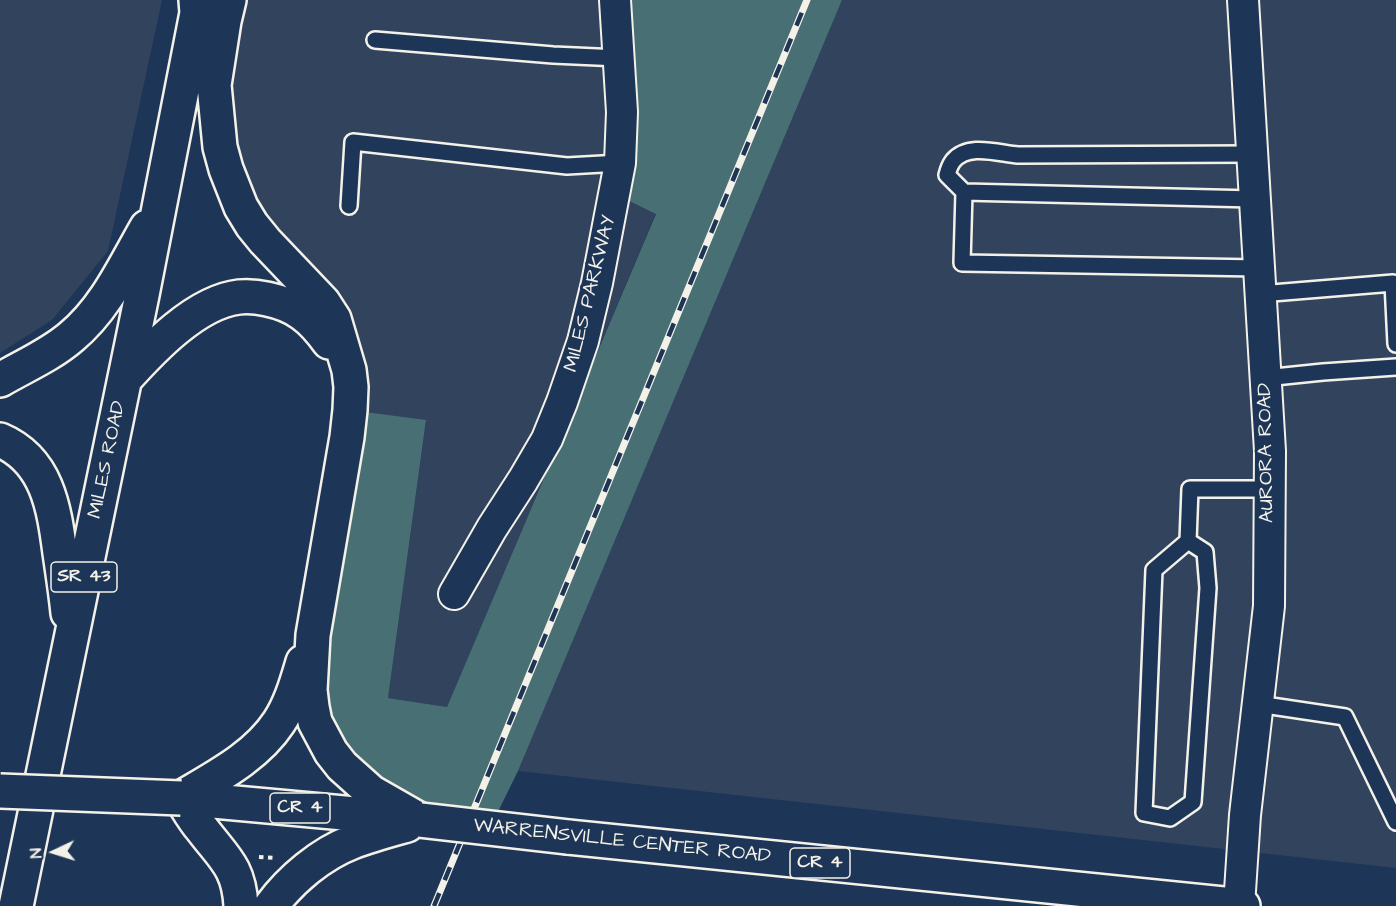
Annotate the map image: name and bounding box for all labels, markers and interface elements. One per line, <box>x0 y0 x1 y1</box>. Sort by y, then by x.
street label: MILES PARKWAY <box>560 213 622 375</box>
street label: AURORA ROAD <box>1254 383 1280 523</box>
street label: MILES ROAD <box>84 399 132 521</box>
road number: SR 43 <box>51 562 117 592</box>
road number: CR 4 <box>270 793 330 823</box>
street label: WARRENSVILLE CENTER ROAD <box>472 814 772 870</box>
north arrow <box>24 822 84 882</box>
text: N <box>25 847 47 859</box>
road number: CR 4 <box>790 848 850 878</box>

